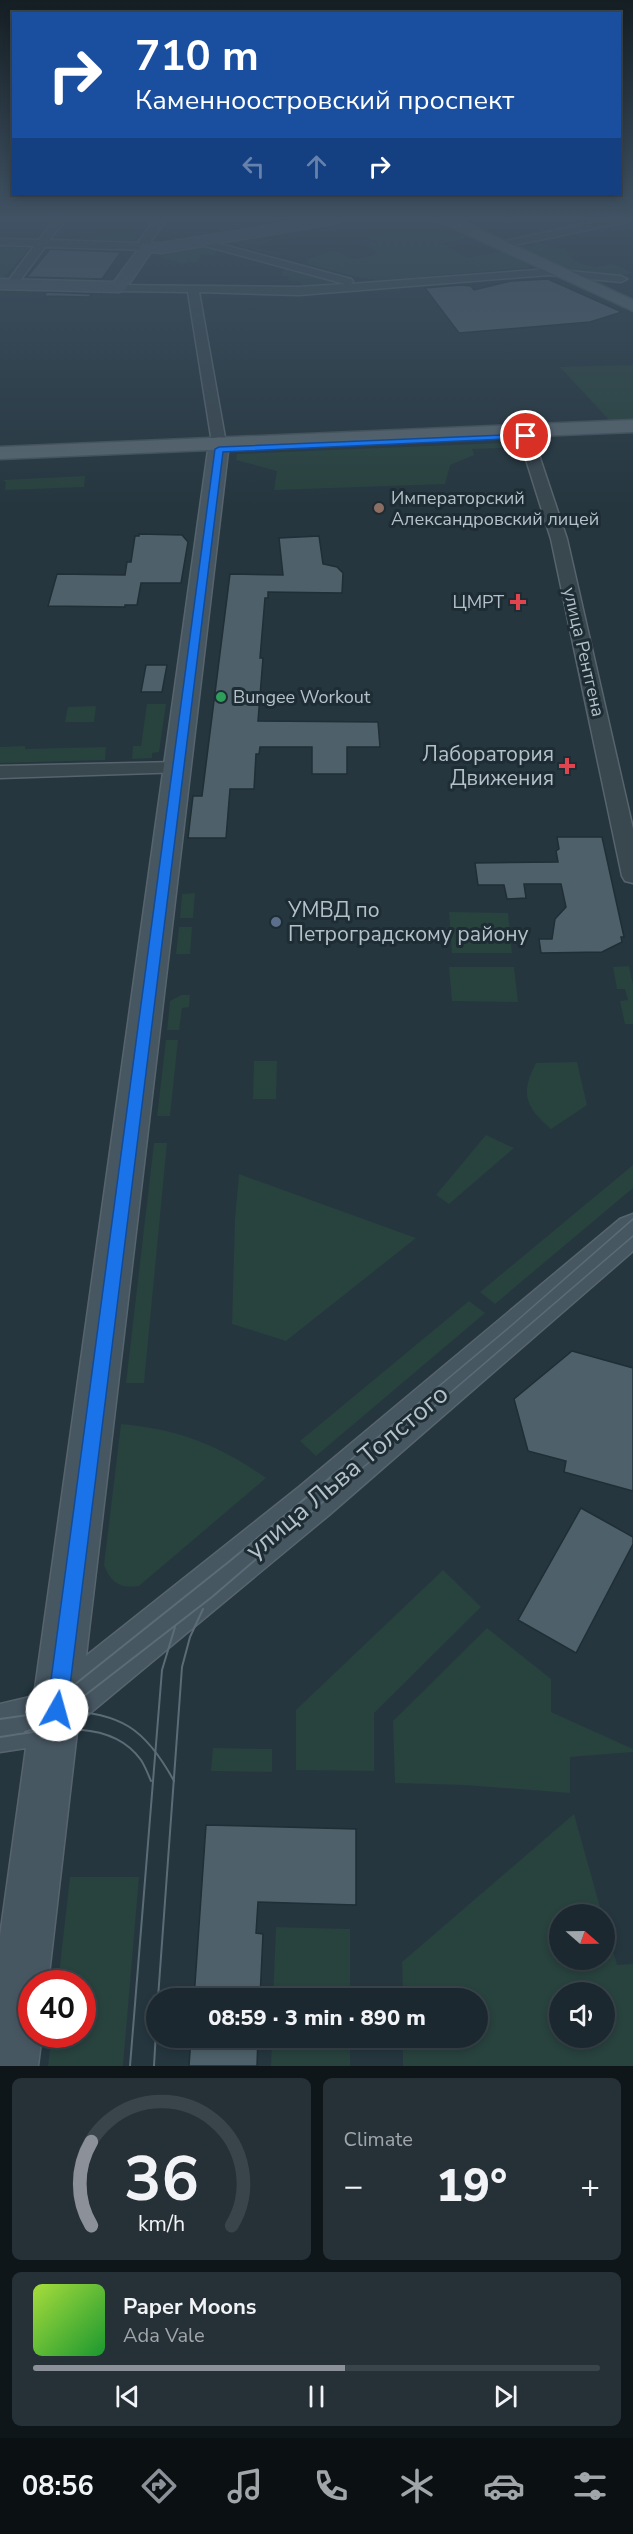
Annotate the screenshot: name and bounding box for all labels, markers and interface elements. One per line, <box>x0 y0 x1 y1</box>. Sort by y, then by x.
text: 710 m <box>135 28 259 85</box>
icon: right <box>36 36 114 114</box>
text: Каменноостровский проспект <box>135 82 514 119</box>
icon: left <box>237 150 270 183</box>
icon: ahead <box>300 150 333 183</box>
icon: right <box>363 150 396 183</box>
pin <box>500 410 551 461</box>
icon: arrive <box>509 419 542 452</box>
place label: Императорский Александровский лицей <box>391 486 599 531</box>
marker: Императорский Александровский лицей <box>372 501 386 515</box>
street label: улица Рентгена <box>557 585 611 719</box>
place label: ЦМРТ <box>452 590 504 614</box>
marker: ЦМРТ <box>509 593 527 611</box>
place label: Bungee Workout <box>233 685 371 709</box>
marker: Bungee Workout <box>214 690 228 704</box>
place label: Лаборатория Движения <box>422 740 554 792</box>
marker: Лаборатория Движения <box>558 757 576 775</box>
place label: УМВД по Петроградскому району <box>287 896 529 948</box>
marker: УМВД по Петроградскому району <box>269 915 283 929</box>
street label: улица Льва Толстого <box>238 1377 456 1567</box>
position arrow <box>25 1678 89 1742</box>
north arrow <box>549 1904 615 1970</box>
map controls <box>549 1904 615 2048</box>
speed limit sign: 40 <box>18 1970 96 2048</box>
button: sound <box>549 1982 615 2048</box>
text: 08:59 · 3 min · 890 m <box>208 2003 426 2033</box>
text: Climate <box>344 2126 413 2153</box>
text: 36 <box>124 2137 199 2222</box>
text: 19° <box>436 2156 507 2217</box>
text: − <box>344 2164 363 2209</box>
text: + <box>580 2164 600 2209</box>
text: km/h <box>138 2209 185 2239</box>
text: Paper Moons <box>123 2292 257 2322</box>
text: Ada Vale <box>123 2322 205 2349</box>
icon: previous <box>111 2380 144 2413</box>
icon: pause <box>300 2380 333 2413</box>
icon: next <box>489 2380 522 2413</box>
icon: directions <box>138 2465 180 2507</box>
icon: music <box>224 2465 266 2507</box>
icon: phone <box>310 2465 352 2507</box>
icon: climate <box>396 2465 438 2507</box>
icon: car <box>483 2465 525 2507</box>
icon: filters <box>569 2465 611 2507</box>
text: 08:56 <box>22 2468 94 2505</box>

